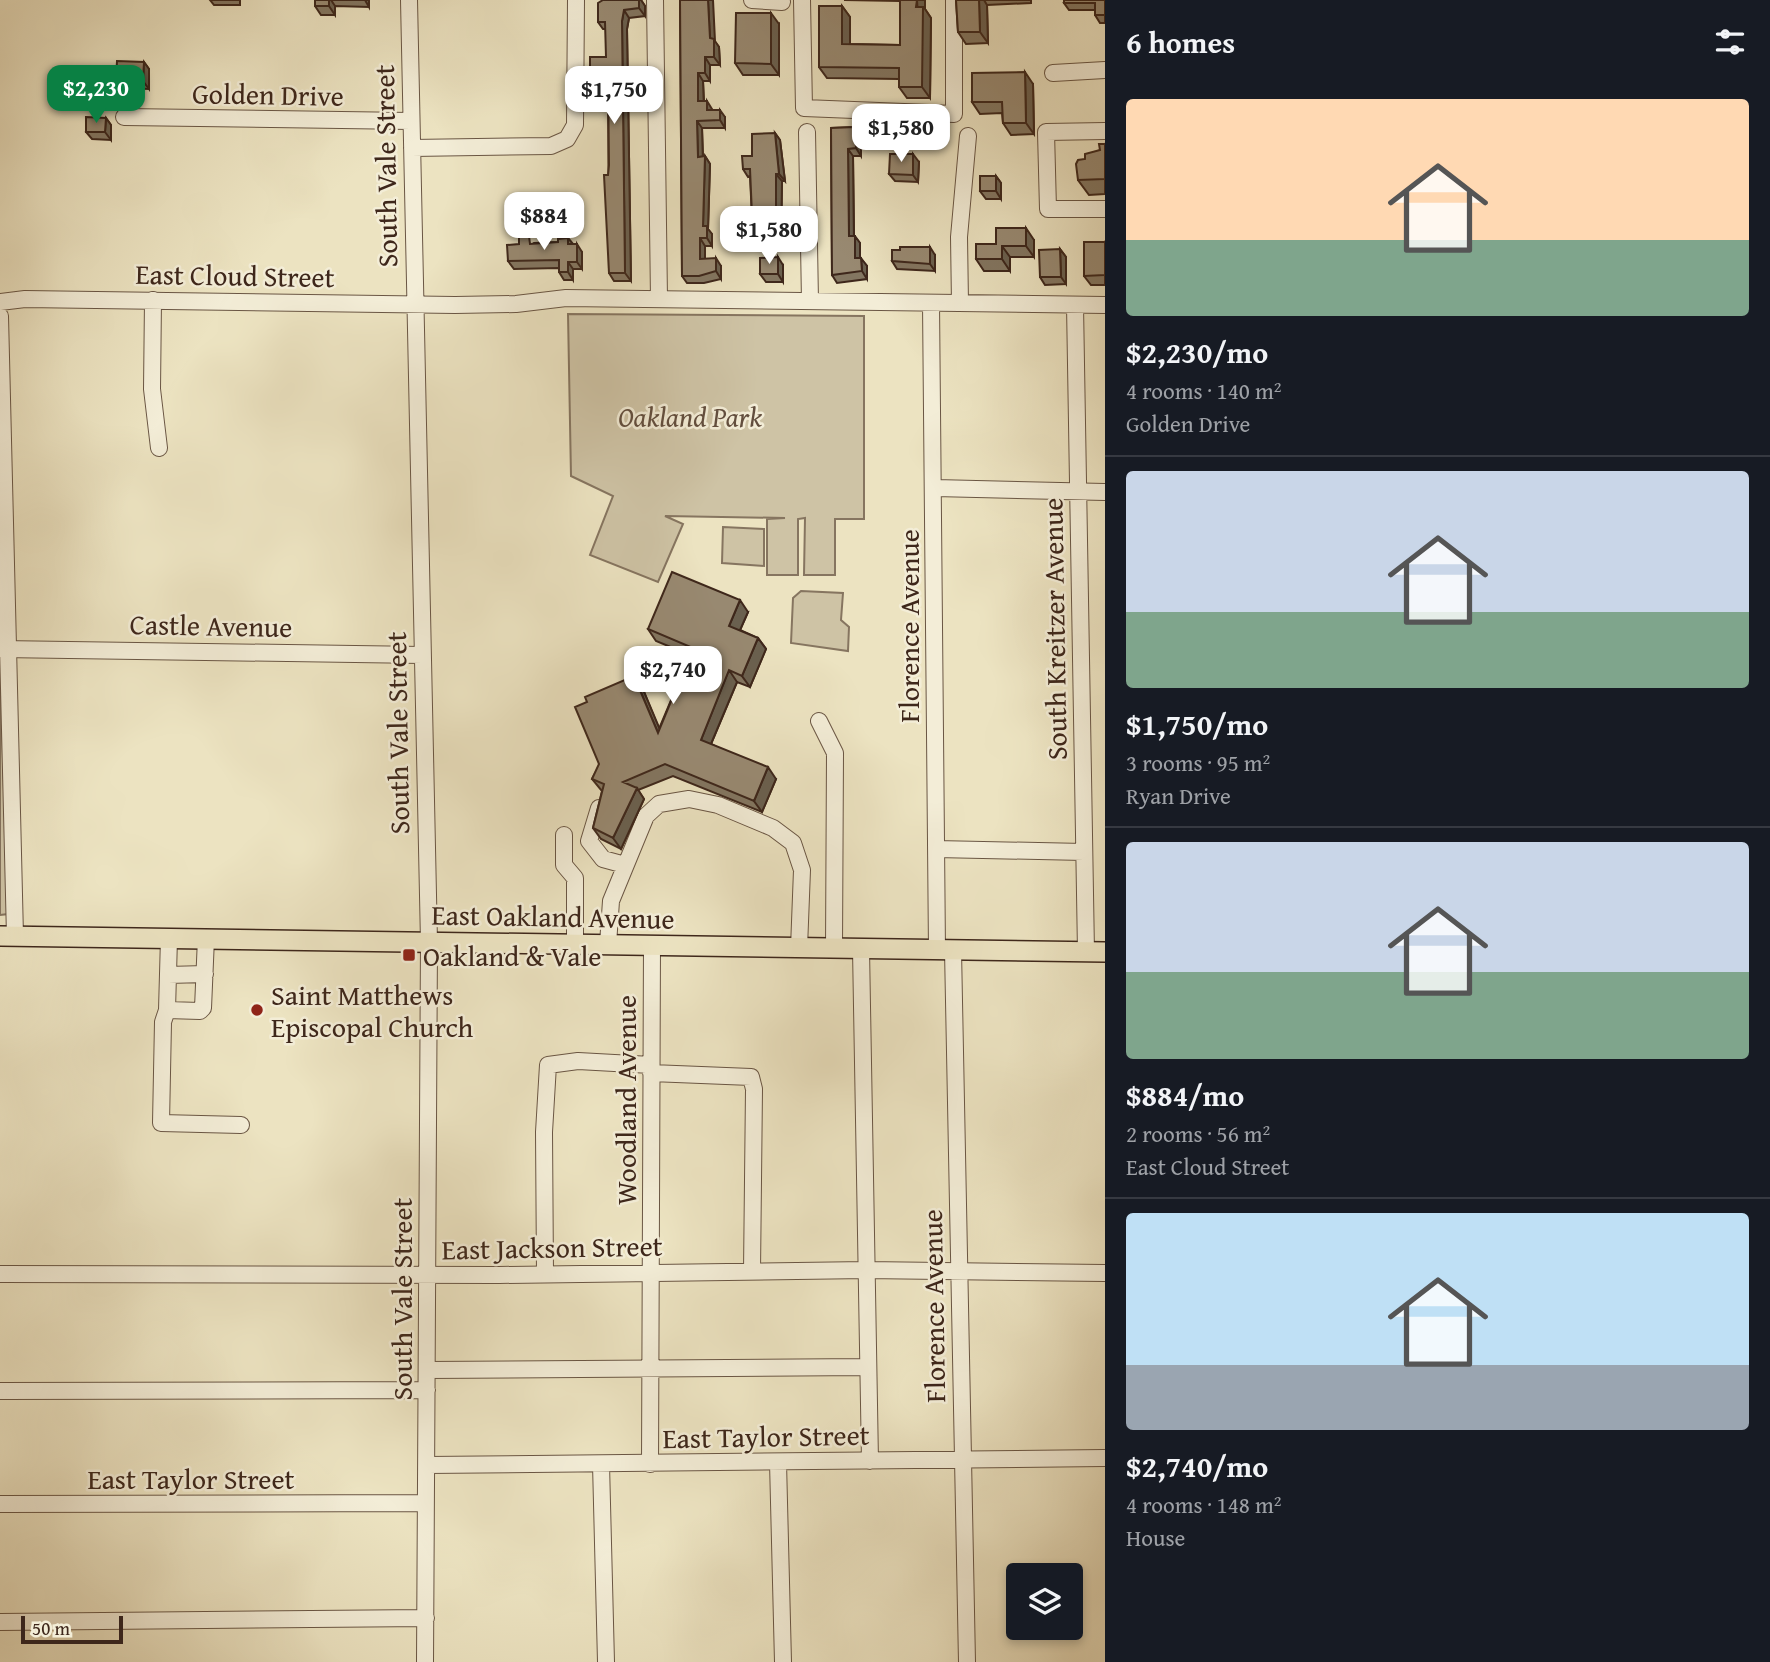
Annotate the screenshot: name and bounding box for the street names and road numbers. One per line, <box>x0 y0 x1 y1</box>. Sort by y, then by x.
street label: South Vale Street <box>363 64 407 268</box>
street label: Golden Drive <box>192 72 344 116</box>
street label: East Cloud Street <box>135 253 335 297</box>
street label: South Kreitzer Avenue <box>1031 497 1077 761</box>
street label: Florence Avenue <box>888 529 929 723</box>
street label: Castle Avenue <box>129 603 293 647</box>
street label: South Vale Street <box>375 631 419 835</box>
street label: East Oakland Avenue <box>431 893 675 939</box>
street label: Woodland Avenue <box>605 995 646 1205</box>
street label: South Vale Street <box>381 1197 422 1400</box>
street label: Florence Avenue <box>911 1209 955 1403</box>
street label: East Jackson Street <box>441 1225 663 1269</box>
street label: East Taylor Street <box>662 1414 870 1458</box>
street label: East Taylor Street <box>87 1458 295 1499</box>

